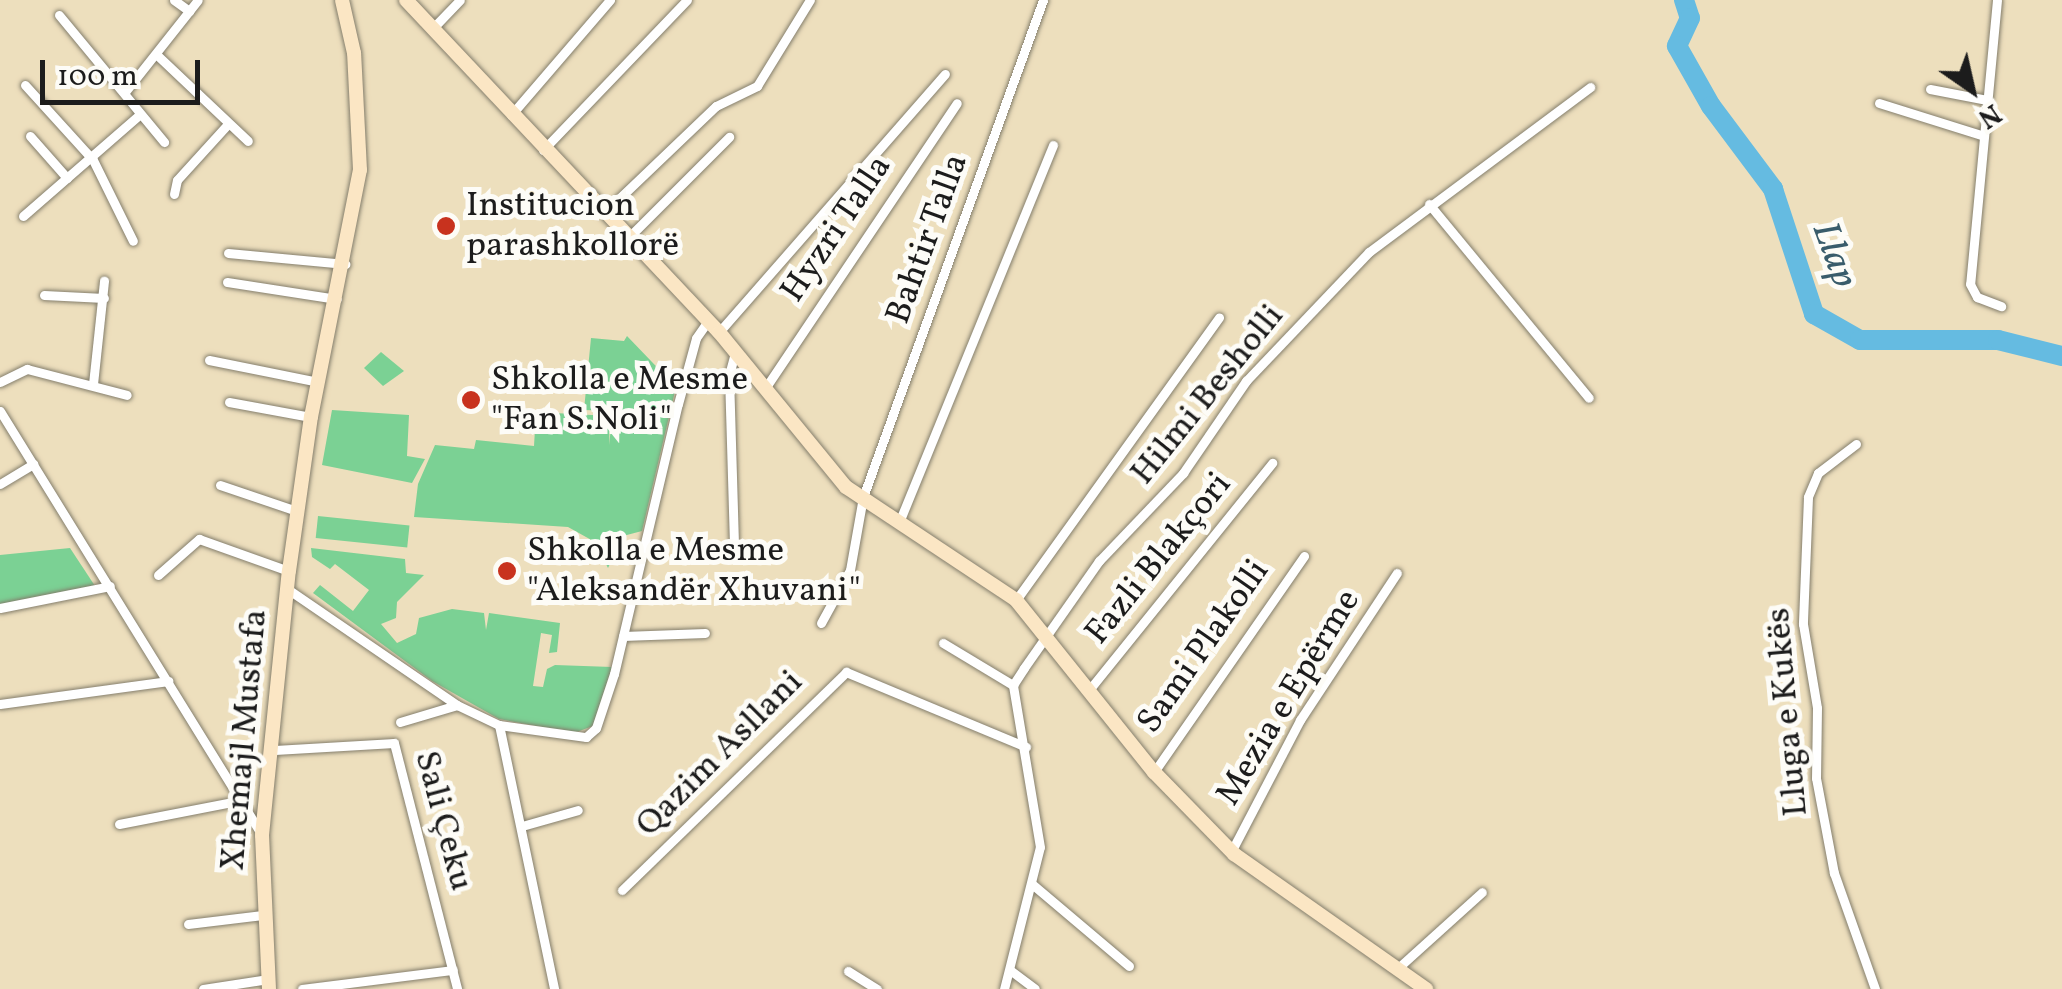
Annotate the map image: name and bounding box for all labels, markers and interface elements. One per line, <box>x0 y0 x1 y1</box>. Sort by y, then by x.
scale bar <box>45 40 205 102</box>
north arrow <box>1922 40 2022 140</box>
text: 100 m <box>57 56 138 98</box>
text: N <box>1970 93 2008 137</box>
street label: Hyzri Talla <box>772 147 902 311</box>
street label: Bahtir Talla <box>878 148 978 330</box>
place label: Institucion parashkollorë <box>466 185 679 267</box>
marker: Institucion parashkollorë <box>435 215 457 237</box>
water label: Llap <box>1800 216 1866 294</box>
street label: Hilmi Besholli <box>1123 296 1293 494</box>
place label: Shkolla e Mesme "Fan S.Noli" <box>491 359 748 441</box>
marker: Shkolla e Mesme "Fan S.Noli" <box>460 389 482 411</box>
street label: Fazli Blakçori <box>1077 465 1241 653</box>
place label: Shkolla e Mesme "Aleksandër Xhuvani" <box>527 530 861 612</box>
street label: Sami Plakolli <box>1129 552 1279 742</box>
marker: Shkolla e Mesme "Aleksandër Xhuvani" <box>496 560 518 582</box>
street label: Mezia e Epërme <box>1208 582 1370 814</box>
street label: Lluga e Kukës <box>1758 606 1818 818</box>
street label: Xhemajl Mustafa <box>213 608 277 872</box>
street label: Qazim Asllani <box>628 662 812 846</box>
street label: Sali Çeku <box>404 746 482 896</box>

